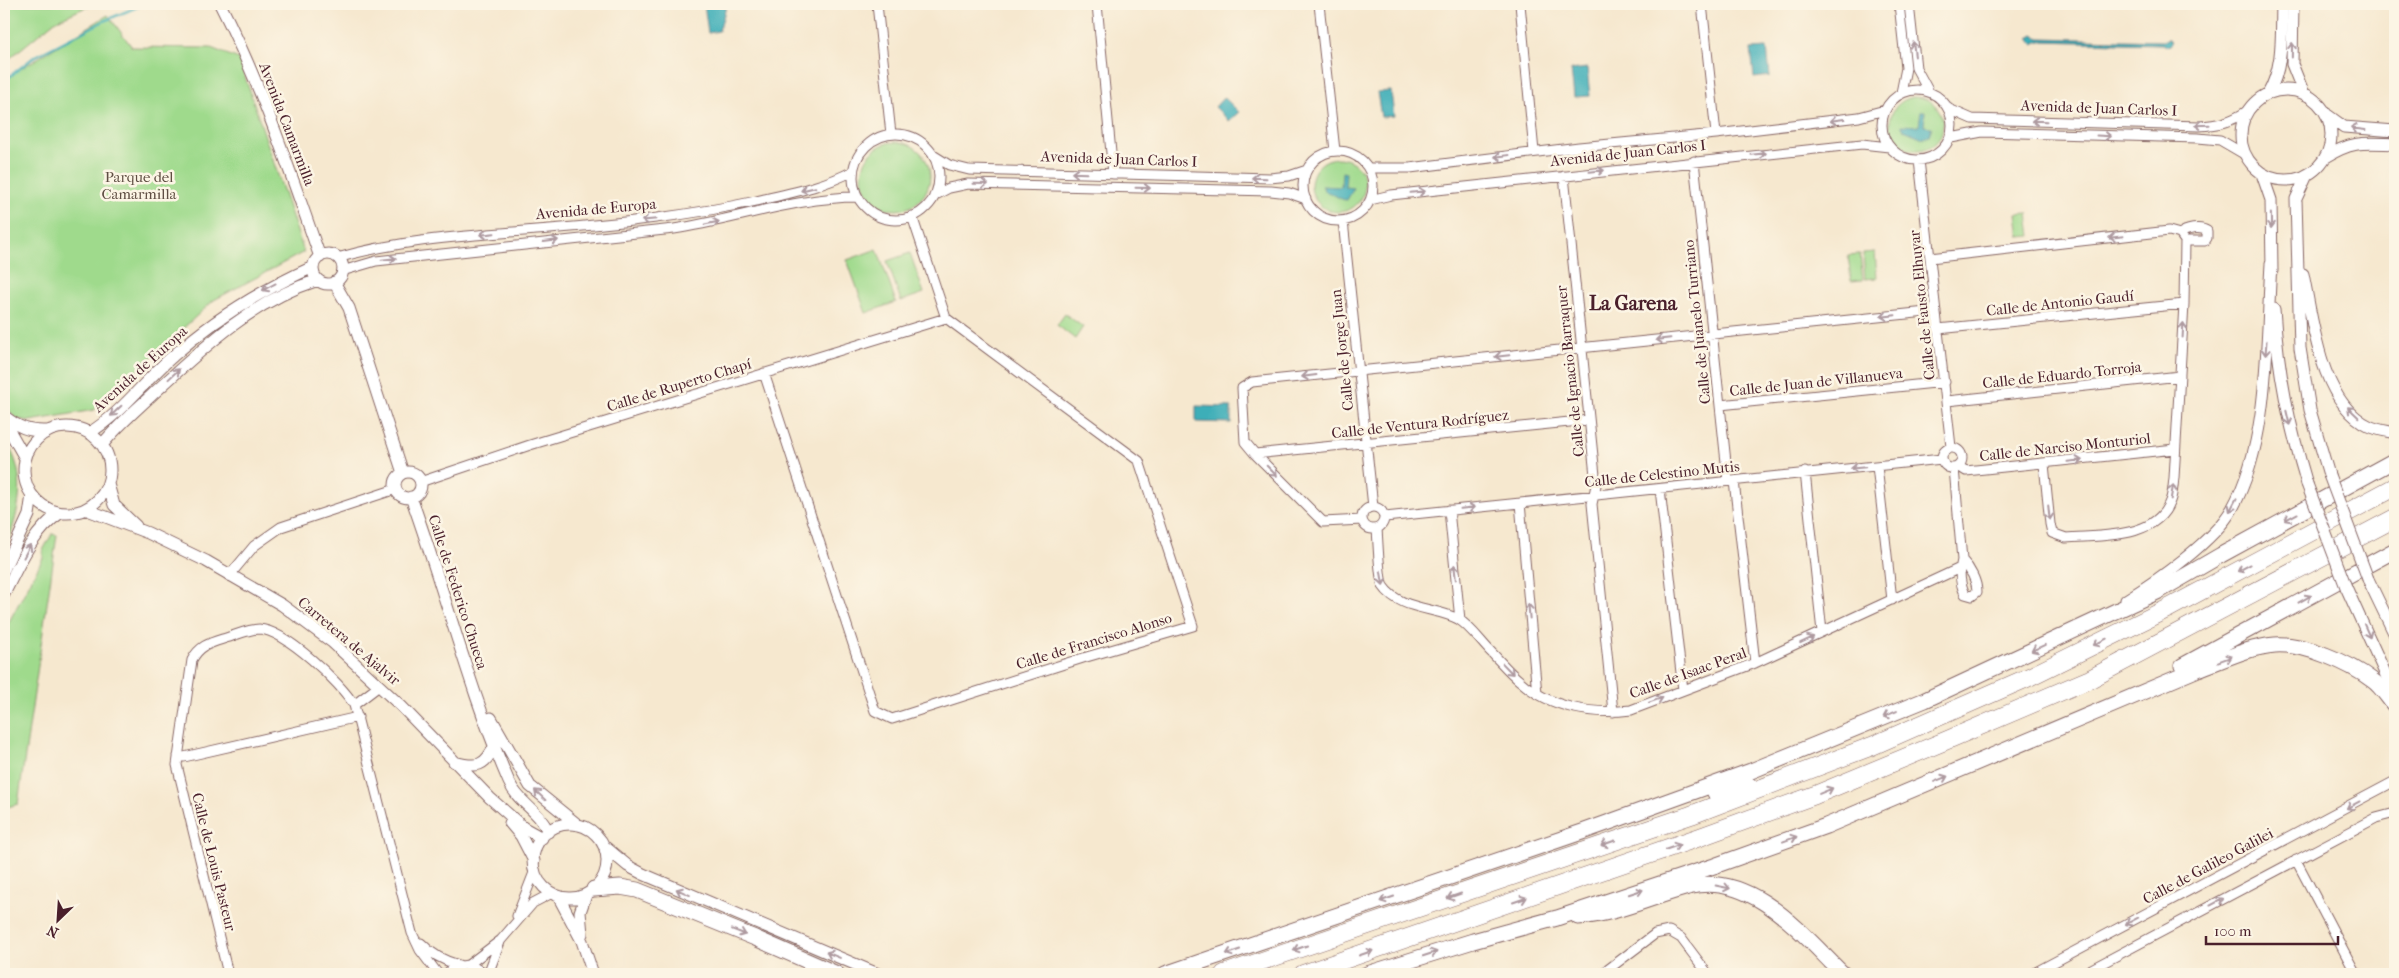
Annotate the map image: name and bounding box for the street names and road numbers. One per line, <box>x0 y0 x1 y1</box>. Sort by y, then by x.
street label: Avenida Camarmilla <box>255 59 319 189</box>
street label: Avenida de Juan Carlos I <box>2019 96 2178 120</box>
street label: Avenida de Juan Carlos I <box>1548 136 1707 170</box>
street label: Avenida de Juan Carlos I <box>1039 147 1198 171</box>
street label: Avenida de Europa <box>534 195 658 223</box>
street label: Calle de Fausto Elhuyar <box>1905 229 1939 381</box>
street label: Calle de Juanelo Turriano <box>1679 239 1715 405</box>
street label: Calle de Ignacio Barraquer <box>1552 284 1588 458</box>
street label: Calle de Antonio Gaudí <box>1985 286 2135 320</box>
street label: Calle de Jorge Juan <box>1327 288 1357 412</box>
street label: Avenida de Europa <box>88 321 192 417</box>
street label: Calle de Ruperto Chapí <box>605 354 754 416</box>
street label: Calle de Eduardo Torroja <box>1982 358 2143 392</box>
street label: Calle de Juan de Villanueva <box>1728 364 1905 400</box>
street label: Calle de Ventura Rodríguez <box>1331 406 1510 442</box>
street label: Calle de Narciso Monturiol <box>1978 429 2152 465</box>
street label: Calle de Celestino Mutis <box>1584 457 1741 491</box>
street label: Calle de Federico Chueca <box>424 512 492 673</box>
street label: Carretera de Ajalvir <box>294 593 404 689</box>
street label: Calle de Francisco Alonso <box>1014 609 1174 673</box>
street label: Calle de Isaac Peral <box>1627 643 1749 703</box>
street label: Calle de Louis Pasteur <box>188 791 240 934</box>
street label: Calle de Galileo Galilei <box>2140 824 2277 908</box>

